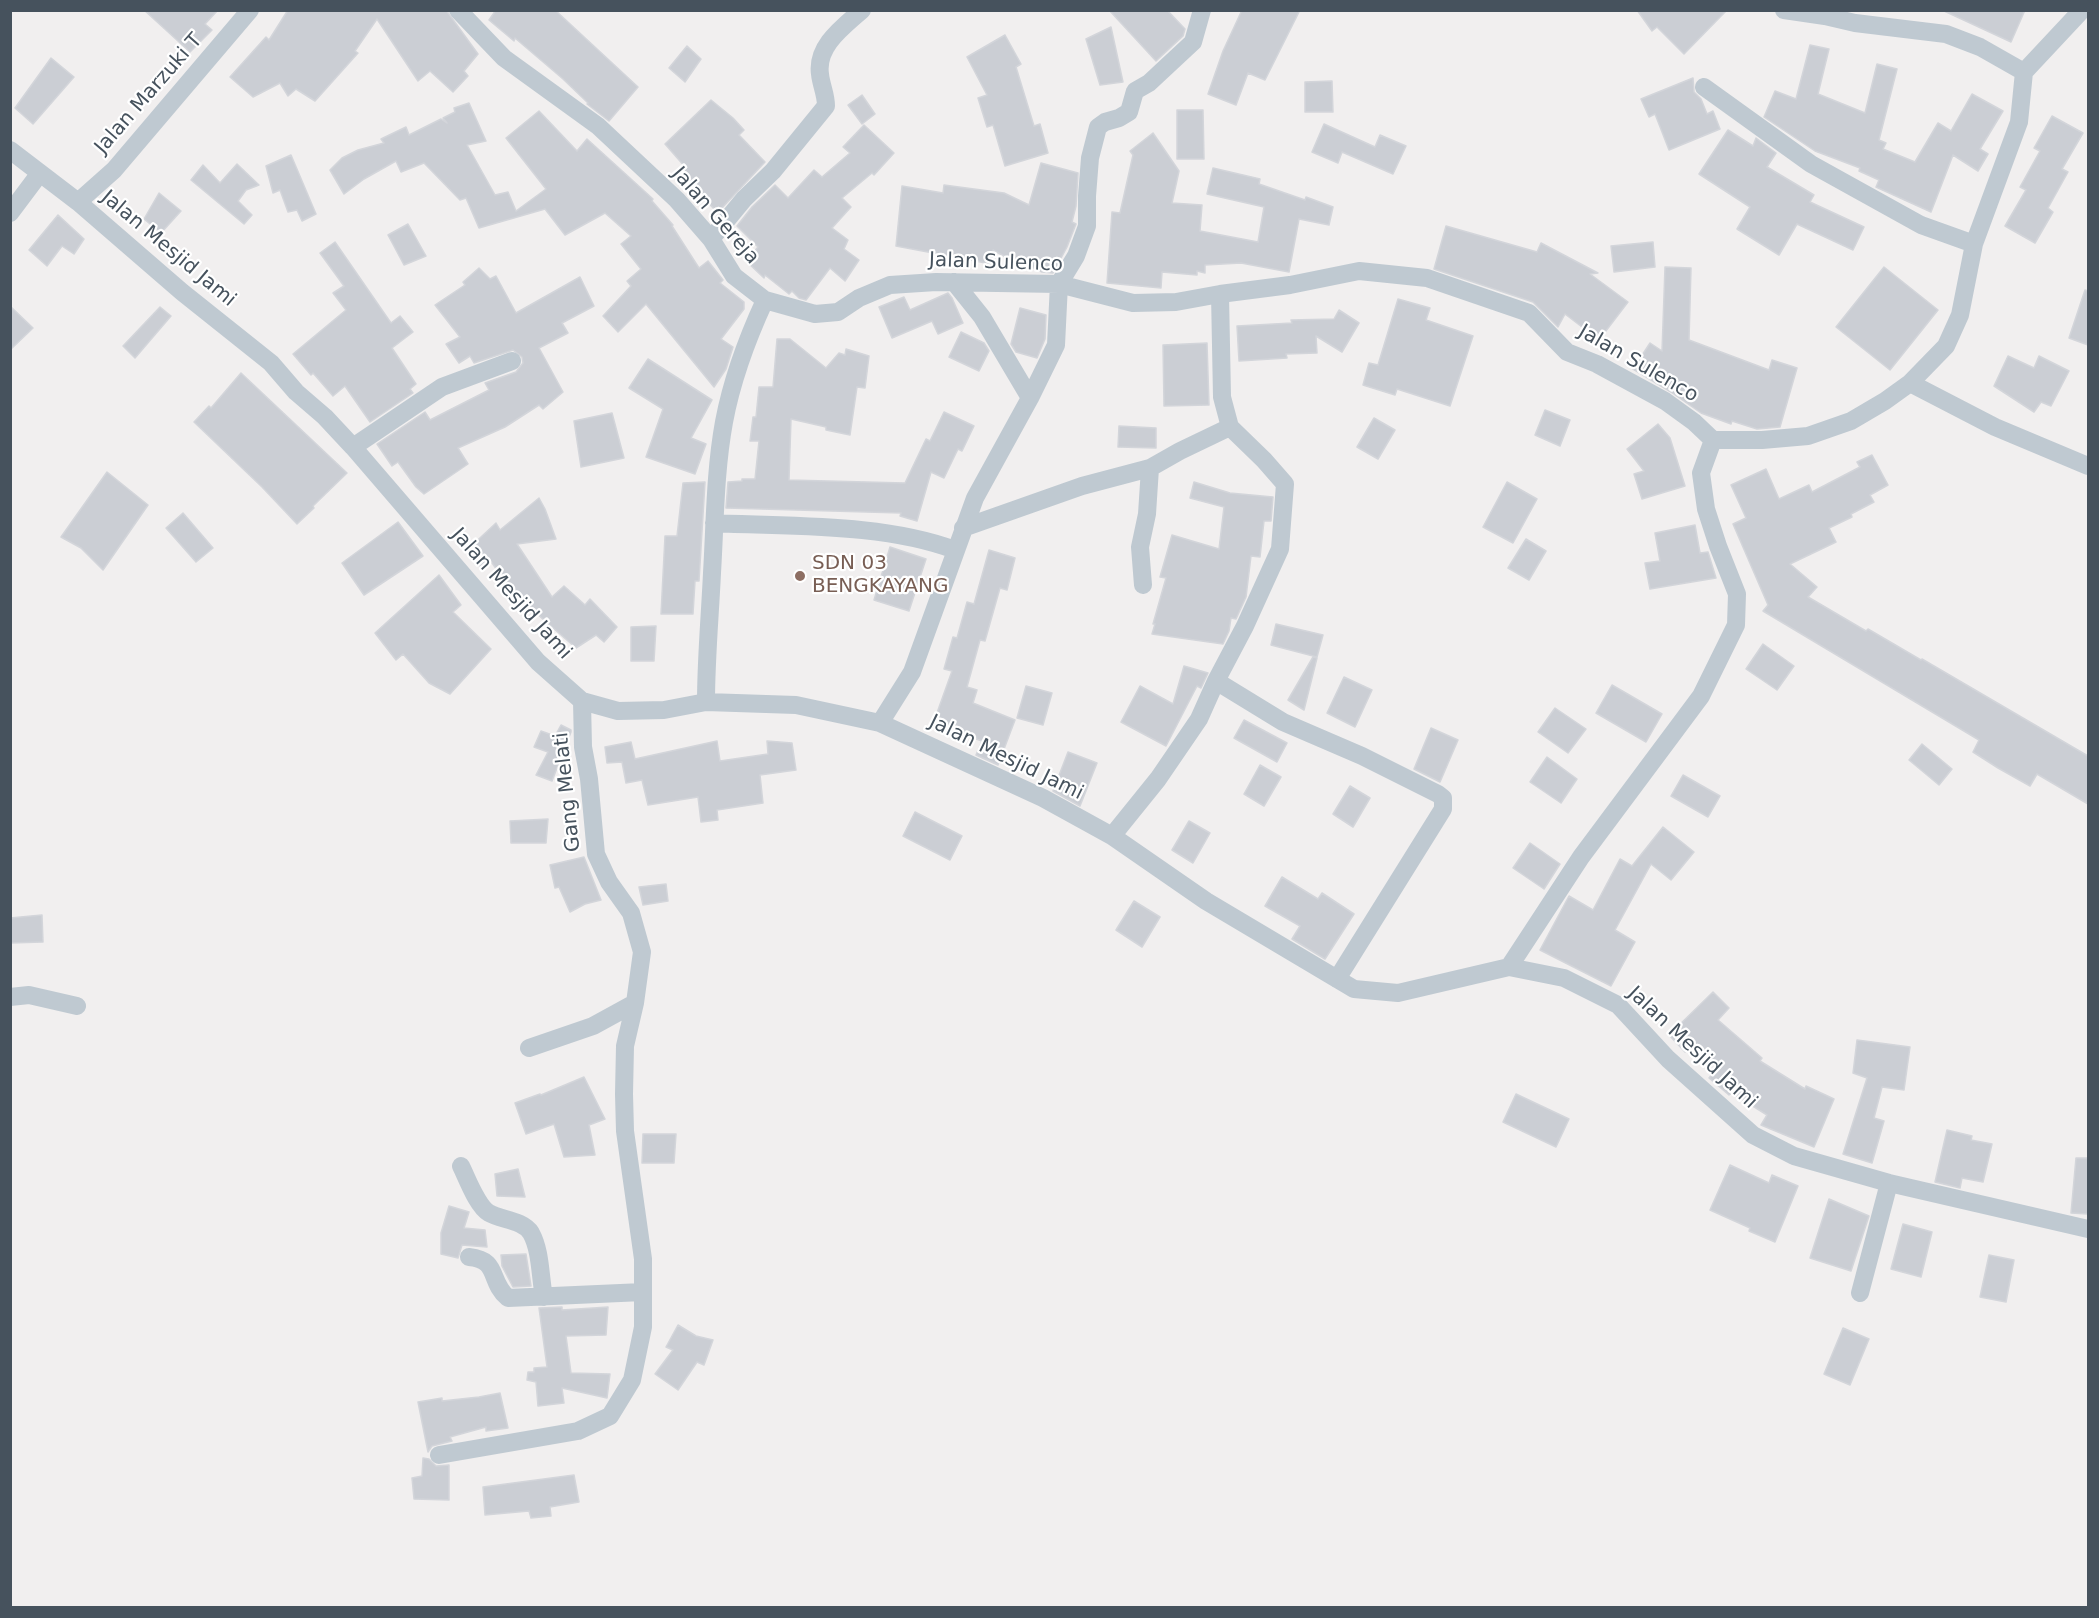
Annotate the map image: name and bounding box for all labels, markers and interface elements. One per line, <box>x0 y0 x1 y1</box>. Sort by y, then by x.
street label: Jalan Marzuki T <box>90 29 208 159</box>
street label: Jalan Gereja <box>666 163 764 269</box>
street label: Jalan Mesjid Jami <box>96 186 240 312</box>
street label: Jalan Sulenco <box>929 249 1063 277</box>
street label: Jalan Sulenco <box>1574 320 1702 408</box>
street label: Jalan Mesjid Jami <box>446 523 576 665</box>
place label: SDN 03 BENGKAYANG <box>812 552 949 599</box>
marker: SDN 03 BENGKAYANG <box>793 569 807 583</box>
street label: Jalan Mesjid Jami <box>925 710 1087 806</box>
street label: Gang Melati <box>550 731 586 853</box>
street label: Jalan Mesjid Jami <box>1622 982 1762 1114</box>

